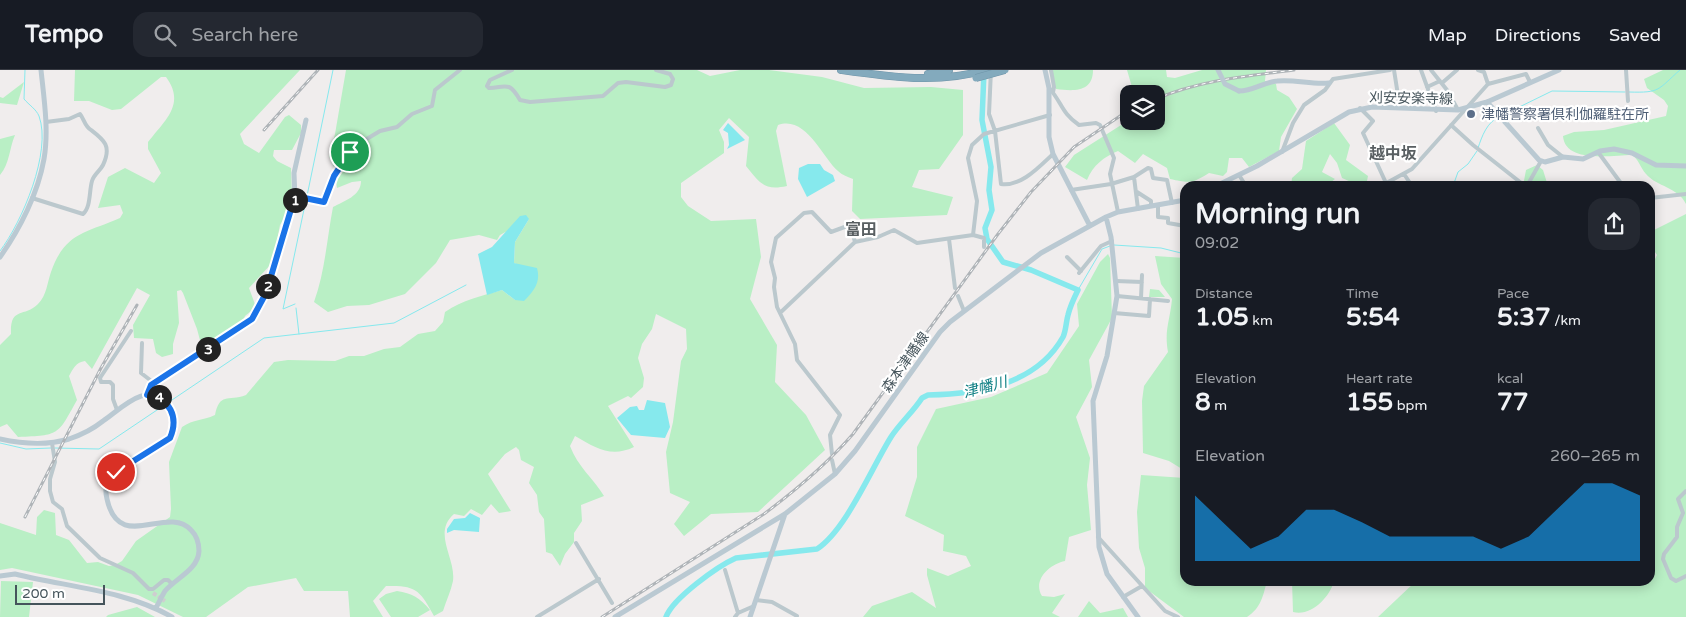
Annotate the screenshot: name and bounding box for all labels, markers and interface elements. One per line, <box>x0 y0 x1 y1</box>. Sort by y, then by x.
search box <box>133 12 483 57</box>
text: Tempo <box>25 20 103 49</box>
icon: search <box>151 21 179 49</box>
text: Search here <box>191 24 298 46</box>
text: Map <box>1428 24 1467 46</box>
text: Directions <box>1495 24 1581 46</box>
text: Saved <box>1609 24 1661 46</box>
map controls <box>1120 85 1165 130</box>
button: layers <box>1120 85 1165 130</box>
street label: 刈安安楽寺線 <box>1369 89 1453 108</box>
place label: 津幡警察署倶利伽羅駐在所 <box>1481 106 1649 123</box>
marker: 津幡警察署倶利伽羅駐在所 <box>1465 108 1477 120</box>
pin <box>329 131 371 173</box>
icon: arrive <box>336 138 364 166</box>
district label: 越中坂 <box>1369 144 1417 164</box>
pin: 1 <box>282 188 308 212</box>
text: 1 <box>291 192 300 209</box>
text: Morning run <box>1195 197 1360 231</box>
button: share <box>1588 198 1640 250</box>
district label: 富田 <box>845 220 877 240</box>
text: 09:02 <box>1195 233 1239 253</box>
pin: 2 <box>256 274 280 298</box>
text: 2 <box>264 278 273 295</box>
text: Distance <box>1195 285 1253 302</box>
text: Time <box>1346 285 1379 302</box>
text: Pace <box>1497 285 1529 302</box>
text: 1.05 <box>1195 302 1249 332</box>
text: 5:54 <box>1346 302 1400 332</box>
text: 5:37 <box>1497 302 1551 332</box>
text: km <box>1249 312 1273 329</box>
text: /km <box>1551 312 1581 329</box>
street label: 森本津幡線 <box>878 329 932 396</box>
pin: 3 <box>196 336 220 362</box>
text: 3 <box>204 341 213 358</box>
text: Elevation <box>1195 370 1256 387</box>
text: Heart rate <box>1346 370 1413 387</box>
text: kcal <box>1497 370 1523 387</box>
water label: 津幡川 <box>961 372 1011 402</box>
pin: 4 <box>146 384 172 410</box>
text: 8 <box>1195 387 1211 417</box>
text: 155 <box>1346 387 1393 417</box>
text: 77 <box>1497 387 1528 417</box>
text: 4 <box>155 389 164 406</box>
text: m <box>1211 397 1227 414</box>
text: bpm <box>1393 397 1427 414</box>
text: Elevation <box>1195 446 1265 466</box>
text: 260–265 m <box>1550 446 1640 466</box>
pin <box>95 451 137 493</box>
icon: check <box>102 458 130 486</box>
scale bar <box>15 582 105 605</box>
text: 200 m <box>22 585 65 602</box>

